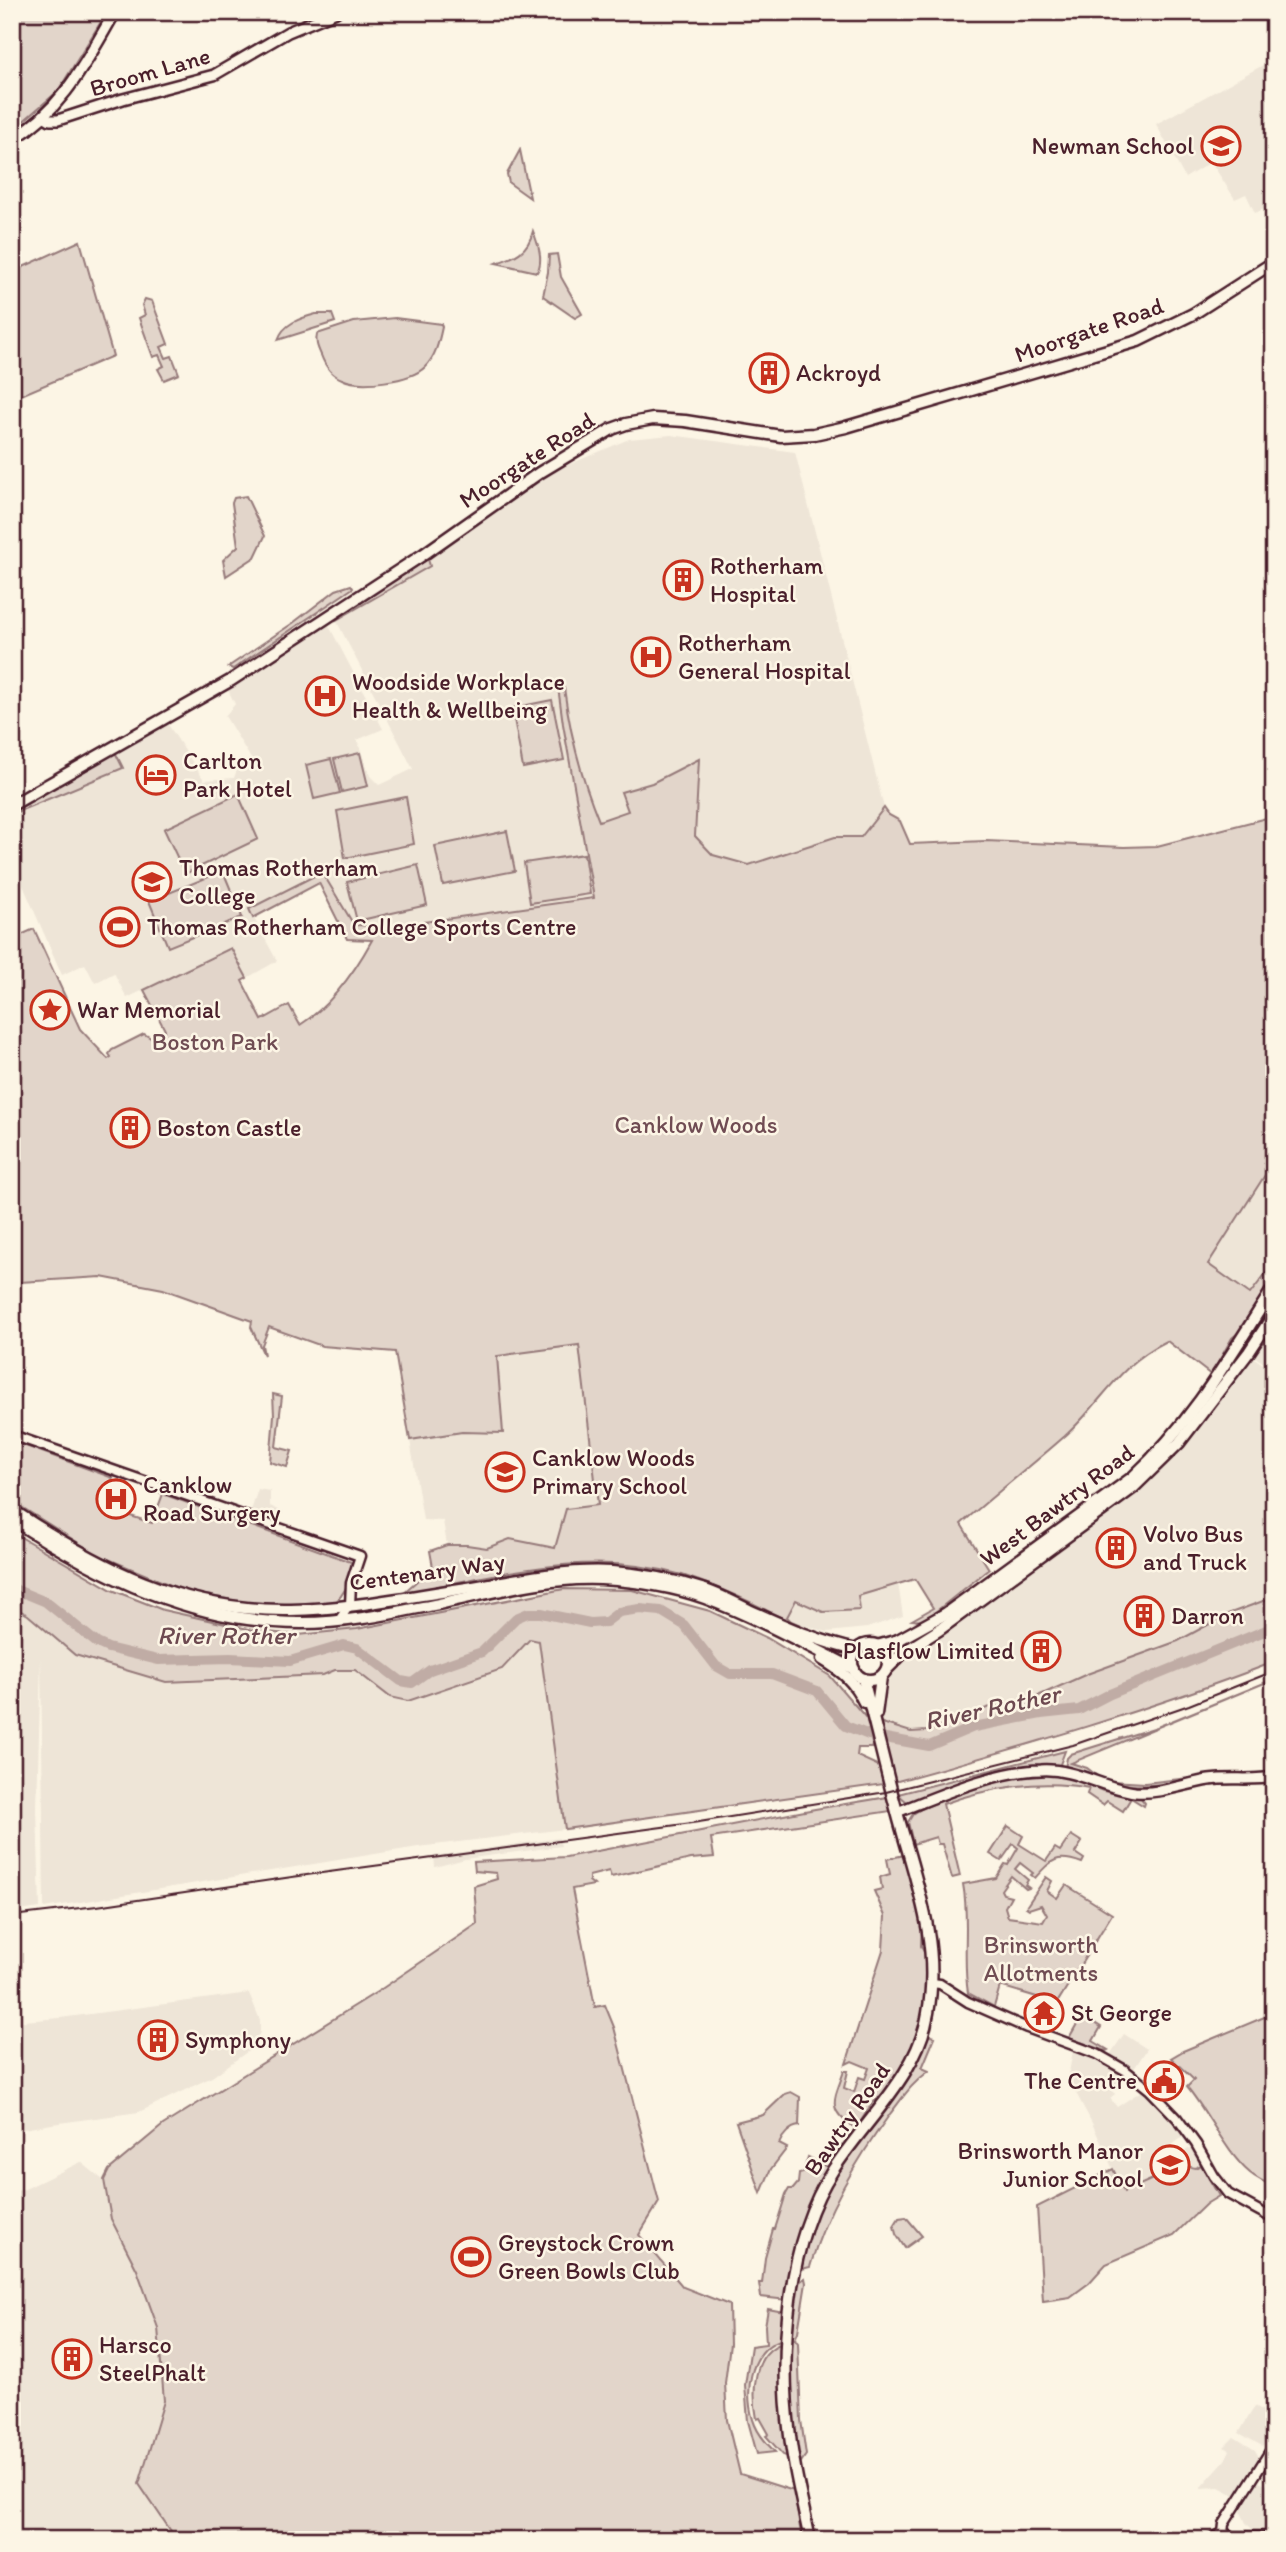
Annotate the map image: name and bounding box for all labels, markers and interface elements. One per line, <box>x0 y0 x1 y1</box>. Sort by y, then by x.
street label: Broom Lane <box>86 41 213 103</box>
school or university icon: Newman School <box>1200 125 1242 167</box>
place label: Newman School <box>1032 131 1194 160</box>
street label: Moorgate Road <box>1010 290 1167 369</box>
building icon: Ackroyd <box>748 352 790 394</box>
place label: Ackroyd <box>796 358 881 387</box>
street label: Moorgate Road <box>453 405 600 514</box>
place label: Rotherham Hospital <box>710 551 823 608</box>
building icon: Rotherham Hospital <box>662 559 704 601</box>
place label: Rotherham General Hospital <box>678 628 851 685</box>
hospital icon: Rotherham General Hospital <box>630 636 672 678</box>
place label: Woodside Workplace Health & Wellbeing <box>352 667 565 724</box>
hospital icon: Woodside Workplace Health & Wellbeing <box>304 675 346 717</box>
place label: Carlton Park Hotel <box>183 746 292 803</box>
hotel icon: Carlton Park Hotel <box>135 754 177 796</box>
place label: Thomas Rotherham College <box>179 853 378 910</box>
school or university icon: Thomas Rotherham College <box>131 861 173 903</box>
sports icon: Thomas Rotherham College Sports Centre <box>99 906 141 948</box>
place label: Thomas Rotherham College Sports Centre <box>147 912 576 941</box>
place icon: War Memorial <box>29 989 71 1031</box>
place label: War Memorial <box>77 995 221 1024</box>
park label: Boston Park <box>152 1027 278 1056</box>
building icon: Boston Castle <box>109 1107 151 1149</box>
park label: Canklow Woods <box>614 1110 778 1139</box>
place label: Boston Castle <box>157 1113 301 1142</box>
street label: West Bawtry Road <box>974 1437 1140 1572</box>
place label: Canklow Woods Primary School <box>532 1443 695 1500</box>
school or university icon: Canklow Woods Primary School <box>484 1451 526 1493</box>
place label: Canklow Road Surgery <box>143 1470 281 1527</box>
hospital icon: Canklow Road Surgery <box>95 1478 137 1520</box>
place label: Volvo Bus and Truck <box>1143 1519 1247 1576</box>
building icon: Volvo Bus and Truck <box>1095 1527 1137 1569</box>
street label: Centenary Way <box>347 1546 507 1597</box>
building icon: Darron <box>1123 1595 1165 1637</box>
place label: Darron <box>1171 1601 1244 1630</box>
water label: River Rother <box>157 1619 298 1651</box>
building icon: Plasflow Limited <box>1020 1630 1062 1672</box>
place label: Plasflow Limited <box>843 1636 1014 1665</box>
water label: River Rother <box>921 1676 1066 1737</box>
park label: Brinsworth Allotments <box>984 1930 1098 1987</box>
temple icon: St George <box>1023 1992 1065 2034</box>
place label: St George <box>1071 1998 1172 2027</box>
building icon: Symphony <box>137 2019 179 2061</box>
place label: Symphony <box>185 2025 292 2054</box>
street label: Bawtry Road <box>797 2057 896 2181</box>
public building icon: The Centre <box>1143 2060 1185 2102</box>
place label: The Centre <box>1024 2066 1137 2095</box>
place label: Brinsworth Manor Junior School <box>957 2136 1143 2193</box>
school or university icon: Brinsworth Manor Junior School <box>1149 2144 1191 2186</box>
place label: Greystock Crown Green Bowls Club <box>498 2228 680 2285</box>
sports icon: Greystock Crown Green Bowls Club <box>450 2236 492 2278</box>
place label: Harsco SteelPhalt <box>99 2330 206 2387</box>
building icon: Harsco SteelPhalt <box>51 2338 93 2380</box>

